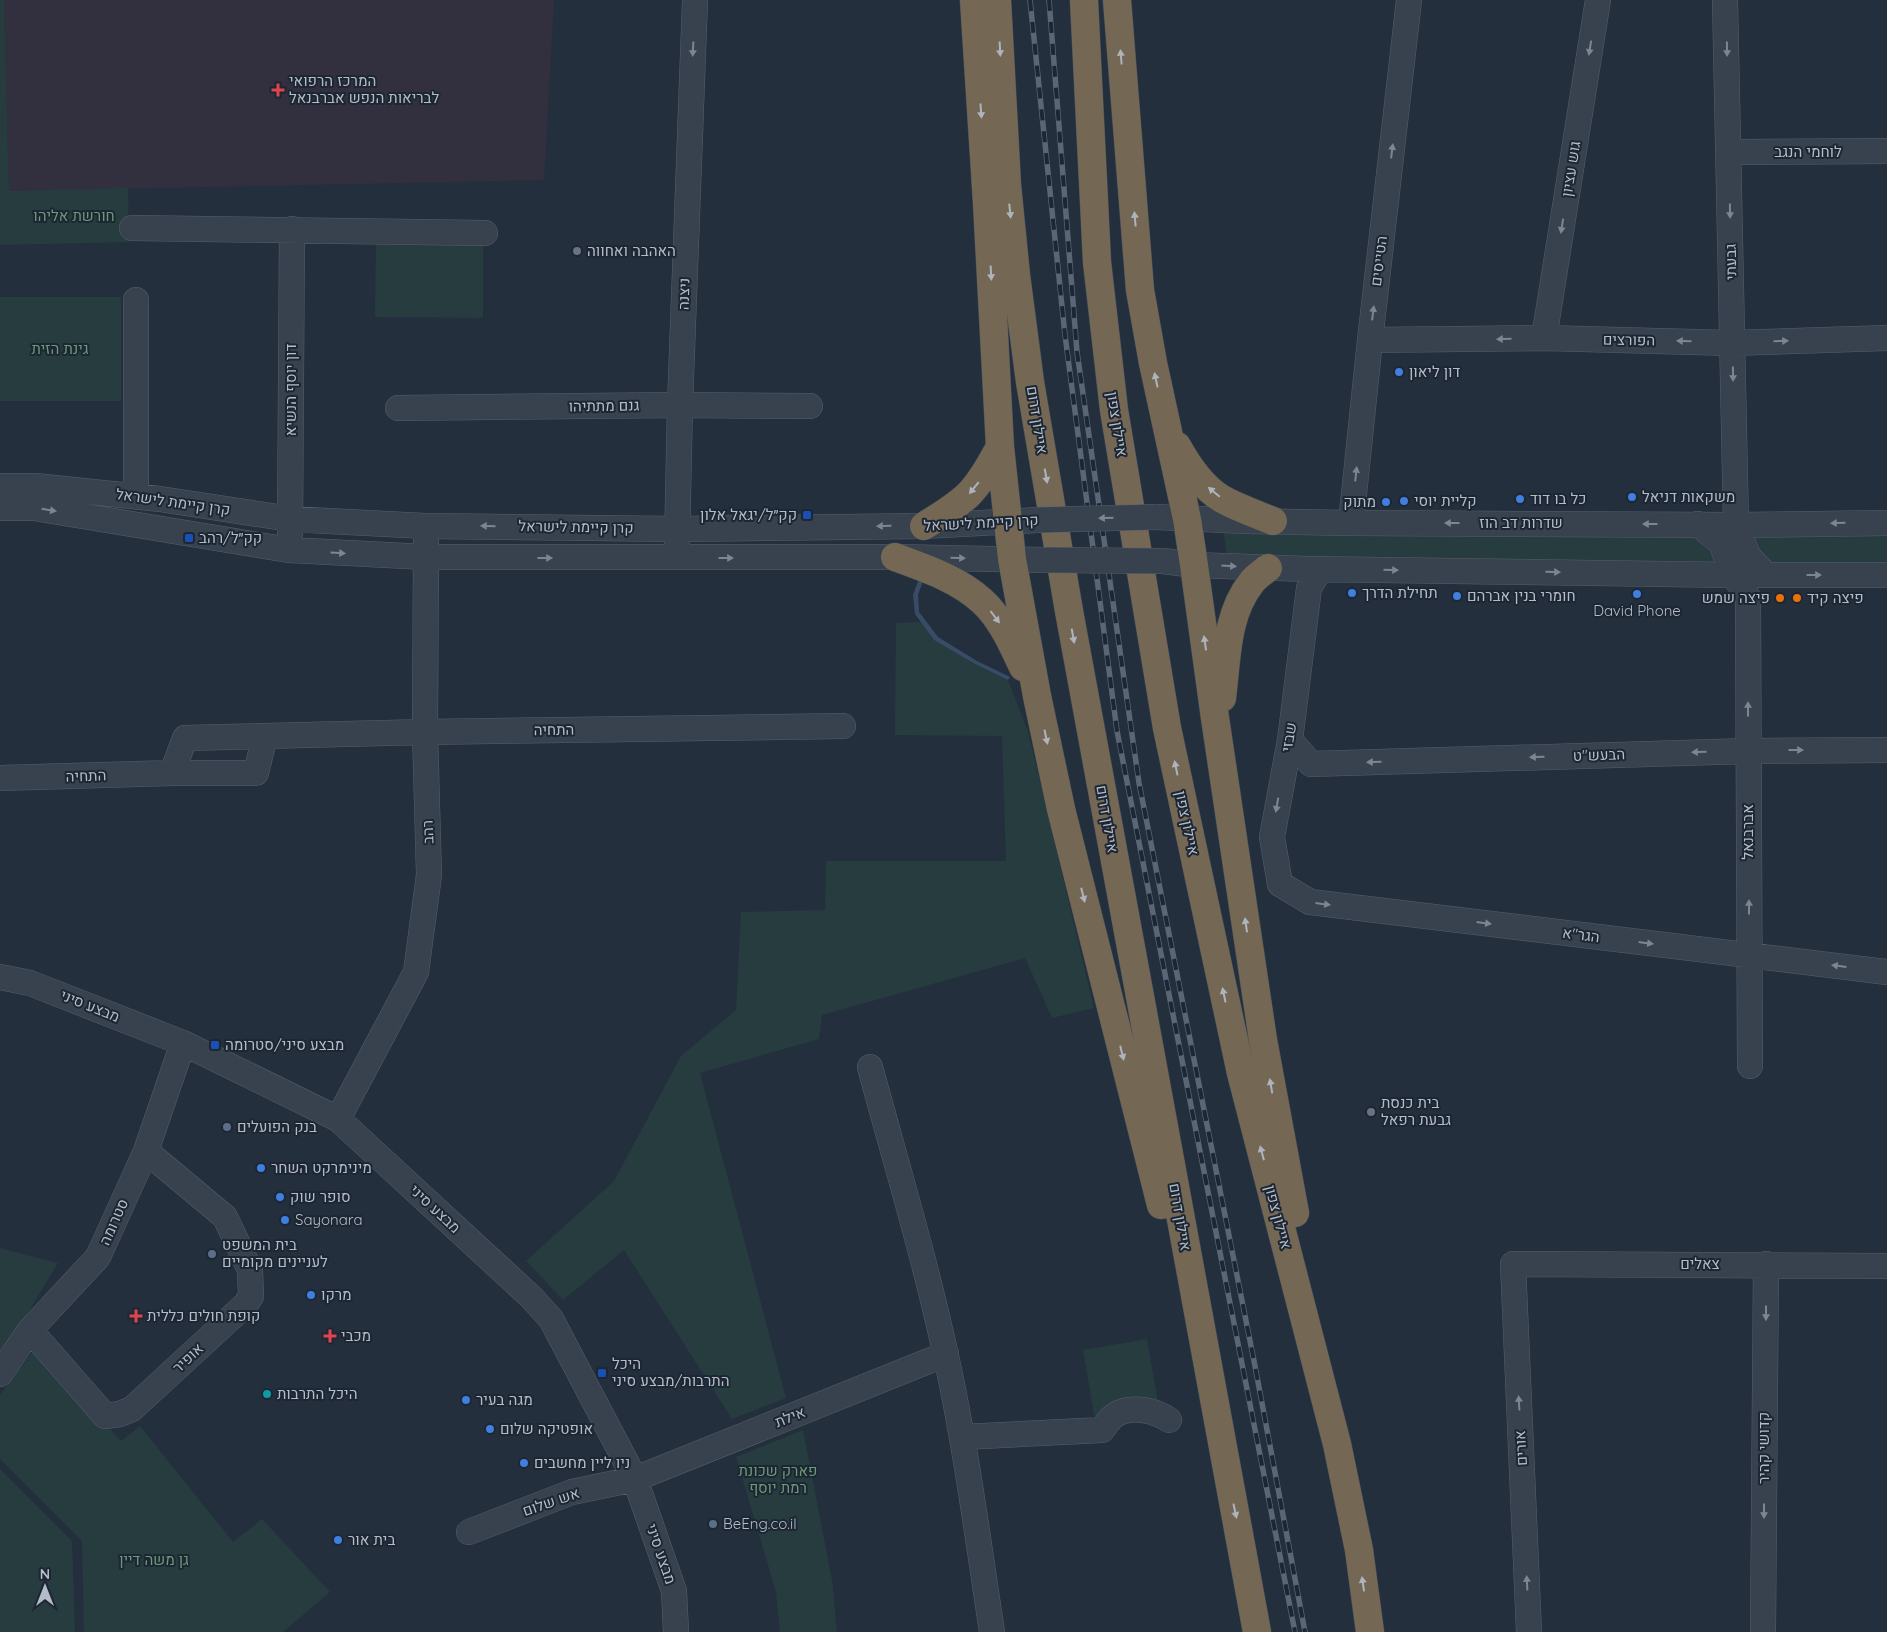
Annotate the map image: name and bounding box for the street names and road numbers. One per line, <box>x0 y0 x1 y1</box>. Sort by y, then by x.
street label: גוש עציון <box>1557 139 1584 198</box>
street label: לוחמי הנגב <box>1774 142 1842 161</box>
street label: הטייסים <box>1366 235 1391 287</box>
street label: גבעתי <box>1721 244 1740 280</box>
street label: ניצנה <box>673 277 694 311</box>
street label: הפורצים <box>1603 330 1655 349</box>
street label: דון יוסף הנשיא <box>281 344 300 436</box>
street label: איילון דרום <box>1023 385 1052 455</box>
street label: איילון צפון <box>1103 390 1132 458</box>
street label: גנם מתתיהו <box>568 395 640 416</box>
street label: קרן קיימת לישראל <box>115 484 231 519</box>
street label: קרן קיימת לישראל <box>923 510 1039 535</box>
street label: שדרות דב הוז <box>1479 513 1563 532</box>
street label: קרן קיימת לישראל <box>518 516 634 537</box>
street label: התחיה <box>534 720 574 739</box>
street label: שבזי <box>1277 721 1300 753</box>
street label: הבעש"ט <box>1573 744 1625 765</box>
street label: התחיה <box>65 765 107 786</box>
street label: איילון דרום <box>1092 784 1123 854</box>
street label: איילון צפון <box>1171 789 1204 857</box>
street label: אברבנאל <box>1738 804 1757 860</box>
street label: רהב <box>418 820 437 844</box>
street label: הגר"א <box>1561 923 1601 946</box>
street label: מבצע סיני <box>58 985 123 1026</box>
street label: מבצע סיני <box>406 1180 465 1237</box>
street label: איילון דרום <box>1165 1182 1196 1252</box>
street label: איילון צפון <box>1261 1183 1296 1251</box>
street label: סטרומה <box>95 1196 132 1248</box>
street label: צאלים <box>1680 1254 1720 1273</box>
street label: אופיר <box>168 1339 207 1377</box>
street label: אילת <box>772 1402 808 1431</box>
street label: קדושי קהיר <box>1754 1412 1773 1484</box>
street label: אורים <box>1510 1430 1531 1466</box>
street label: אש שלום <box>520 1483 582 1520</box>
street label: מבצע סיני <box>642 1521 681 1586</box>

